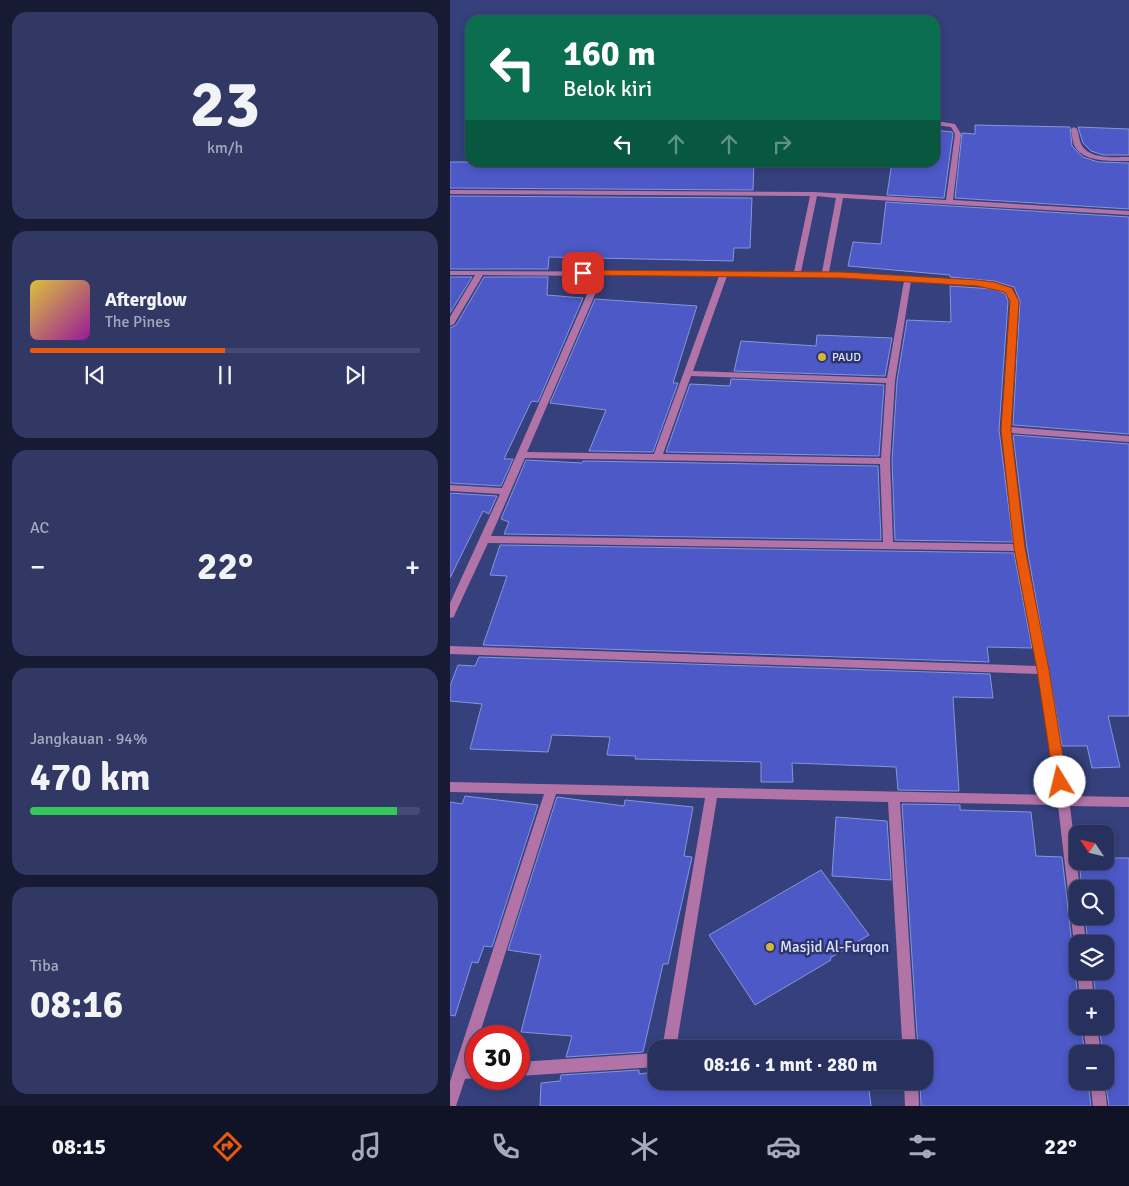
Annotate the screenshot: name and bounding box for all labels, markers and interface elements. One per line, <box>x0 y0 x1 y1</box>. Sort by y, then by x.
text: 160 m <box>563 32 656 75</box>
icon: left <box>480 35 545 100</box>
text: 23 <box>190 65 260 145</box>
text: Belok kiri <box>563 75 652 102</box>
icon: left <box>609 130 637 158</box>
icon: ahead <box>662 130 690 158</box>
icon: ahead <box>715 130 743 158</box>
icon: right <box>768 130 796 158</box>
text: km/h <box>207 138 243 158</box>
pin <box>562 252 604 294</box>
icon: arrive <box>569 259 597 287</box>
text: Afterglow <box>105 288 187 312</box>
text: The Pines <box>105 312 170 332</box>
place label: PAUD <box>832 350 861 365</box>
marker: PAUD <box>816 351 828 363</box>
icon: previous <box>81 361 109 389</box>
icon: pause <box>211 361 239 389</box>
icon: next <box>341 361 369 389</box>
text: AC <box>30 518 49 538</box>
text: 22° <box>197 543 253 590</box>
text: − <box>30 550 45 584</box>
text: + <box>405 550 420 584</box>
text: Jangkauan · 94% <box>30 729 147 749</box>
text: 470 km <box>30 754 151 801</box>
position arrow <box>1033 755 1085 807</box>
north arrow <box>1069 825 1114 870</box>
map controls <box>1069 825 1114 1090</box>
button: search <box>1069 880 1114 925</box>
button: layers <box>1069 935 1114 980</box>
place label: Masjid Al-Furqon <box>780 938 889 956</box>
marker: Masjid Al-Furqon <box>764 941 776 953</box>
text: Tiba <box>30 956 59 976</box>
text: 08:16 <box>30 981 123 1028</box>
button: + <box>1069 990 1114 1035</box>
speed limit sign: 30 <box>465 1025 530 1090</box>
button: − <box>1069 1045 1114 1090</box>
text: 08:16 · 1 mnt · 280 m <box>704 1053 877 1077</box>
icon: directions <box>210 1129 245 1164</box>
icon: music <box>349 1129 384 1164</box>
icon: phone <box>488 1129 523 1164</box>
icon: climate <box>627 1129 662 1164</box>
icon: car <box>766 1129 801 1164</box>
icon: filters <box>905 1129 940 1164</box>
text: 08:15 <box>52 1133 106 1160</box>
text: 22° <box>1044 1133 1077 1160</box>

